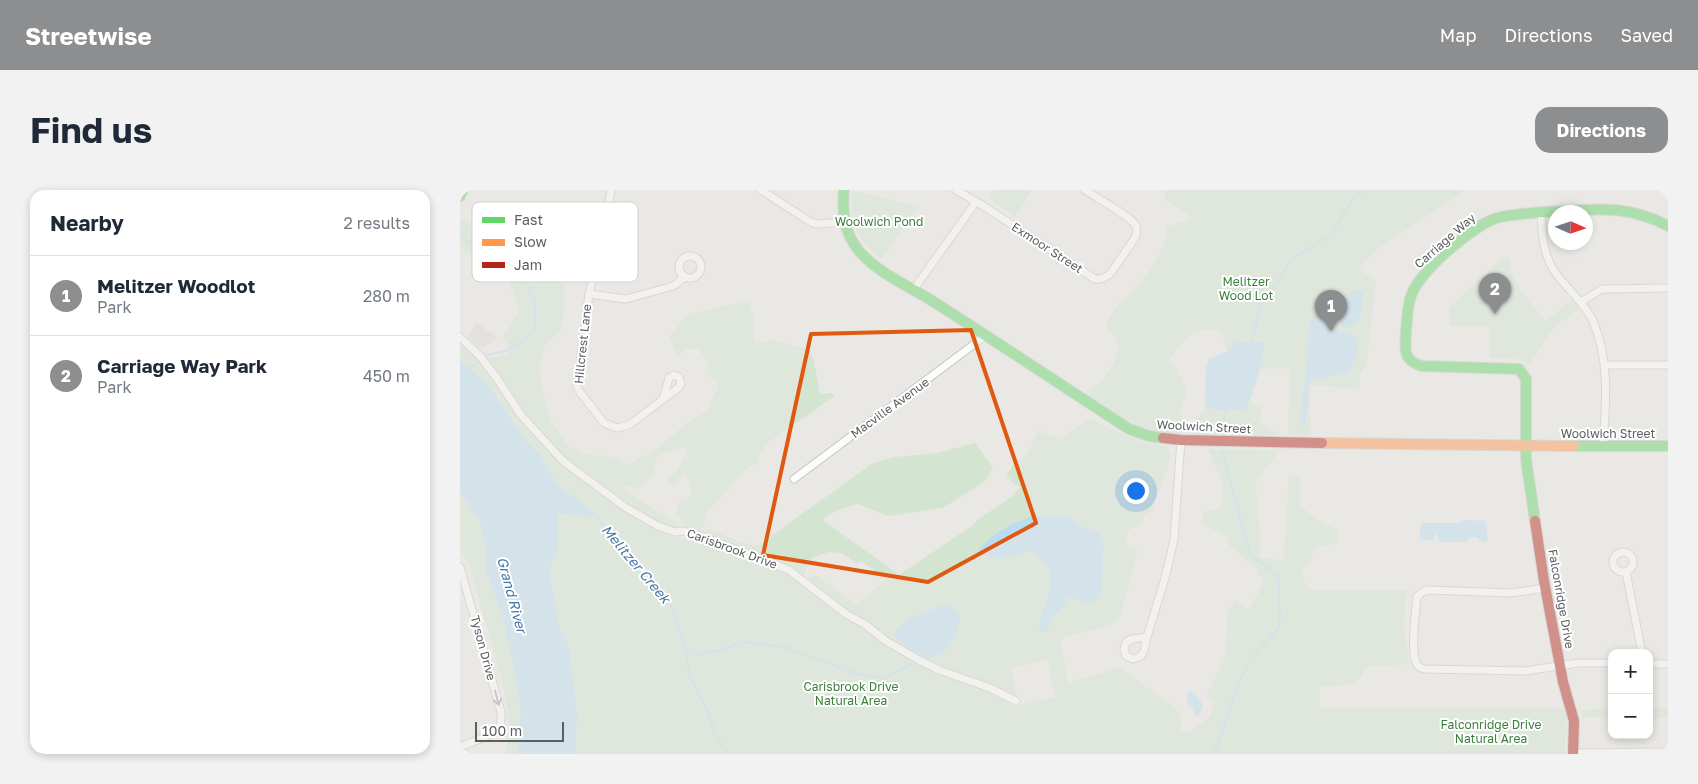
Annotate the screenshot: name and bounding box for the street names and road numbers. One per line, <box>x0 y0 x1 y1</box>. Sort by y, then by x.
street label: Carriage Way <box>1411 210 1478 271</box>
street label: Exmoor Street <box>1009 219 1086 276</box>
street label: Hillcrest Lane <box>571 303 594 385</box>
street label: Macville Avenue <box>848 374 932 441</box>
street label: Woolwich Street <box>1156 417 1252 436</box>
street label: Woolwich Street <box>1561 426 1655 441</box>
street label: Carisbrook Drive <box>685 525 779 572</box>
street label: Falconridge Drive <box>1545 548 1578 650</box>
street label: Tyson Drive <box>468 614 499 682</box>

